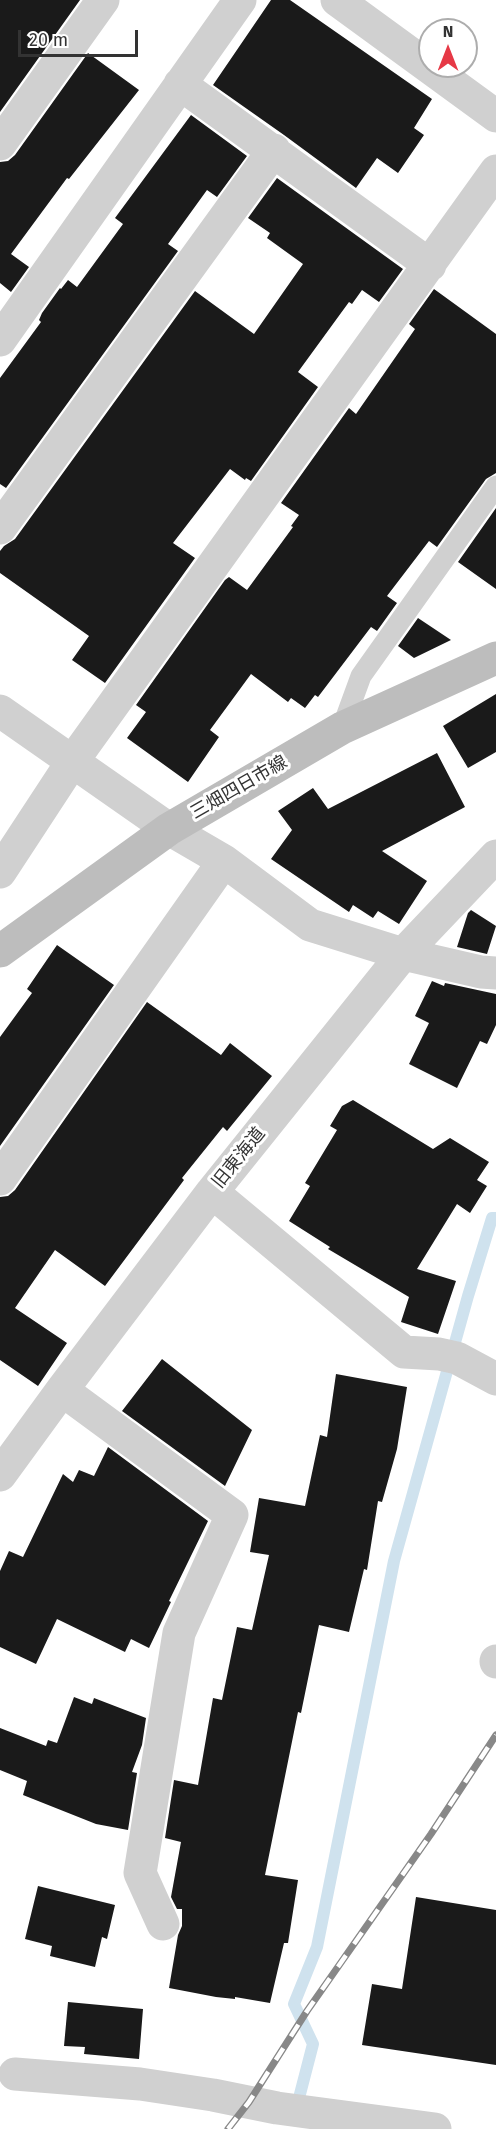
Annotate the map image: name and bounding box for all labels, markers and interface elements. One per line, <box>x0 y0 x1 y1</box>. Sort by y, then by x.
scale bar <box>21 18 141 56</box>
north arrow <box>418 18 478 78</box>
text: N <box>443 22 453 41</box>
text: 20 m <box>29 29 68 51</box>
street label: 三畑四日市線 <box>187 752 291 824</box>
street label: 旧東海道 <box>208 1123 270 1193</box>

